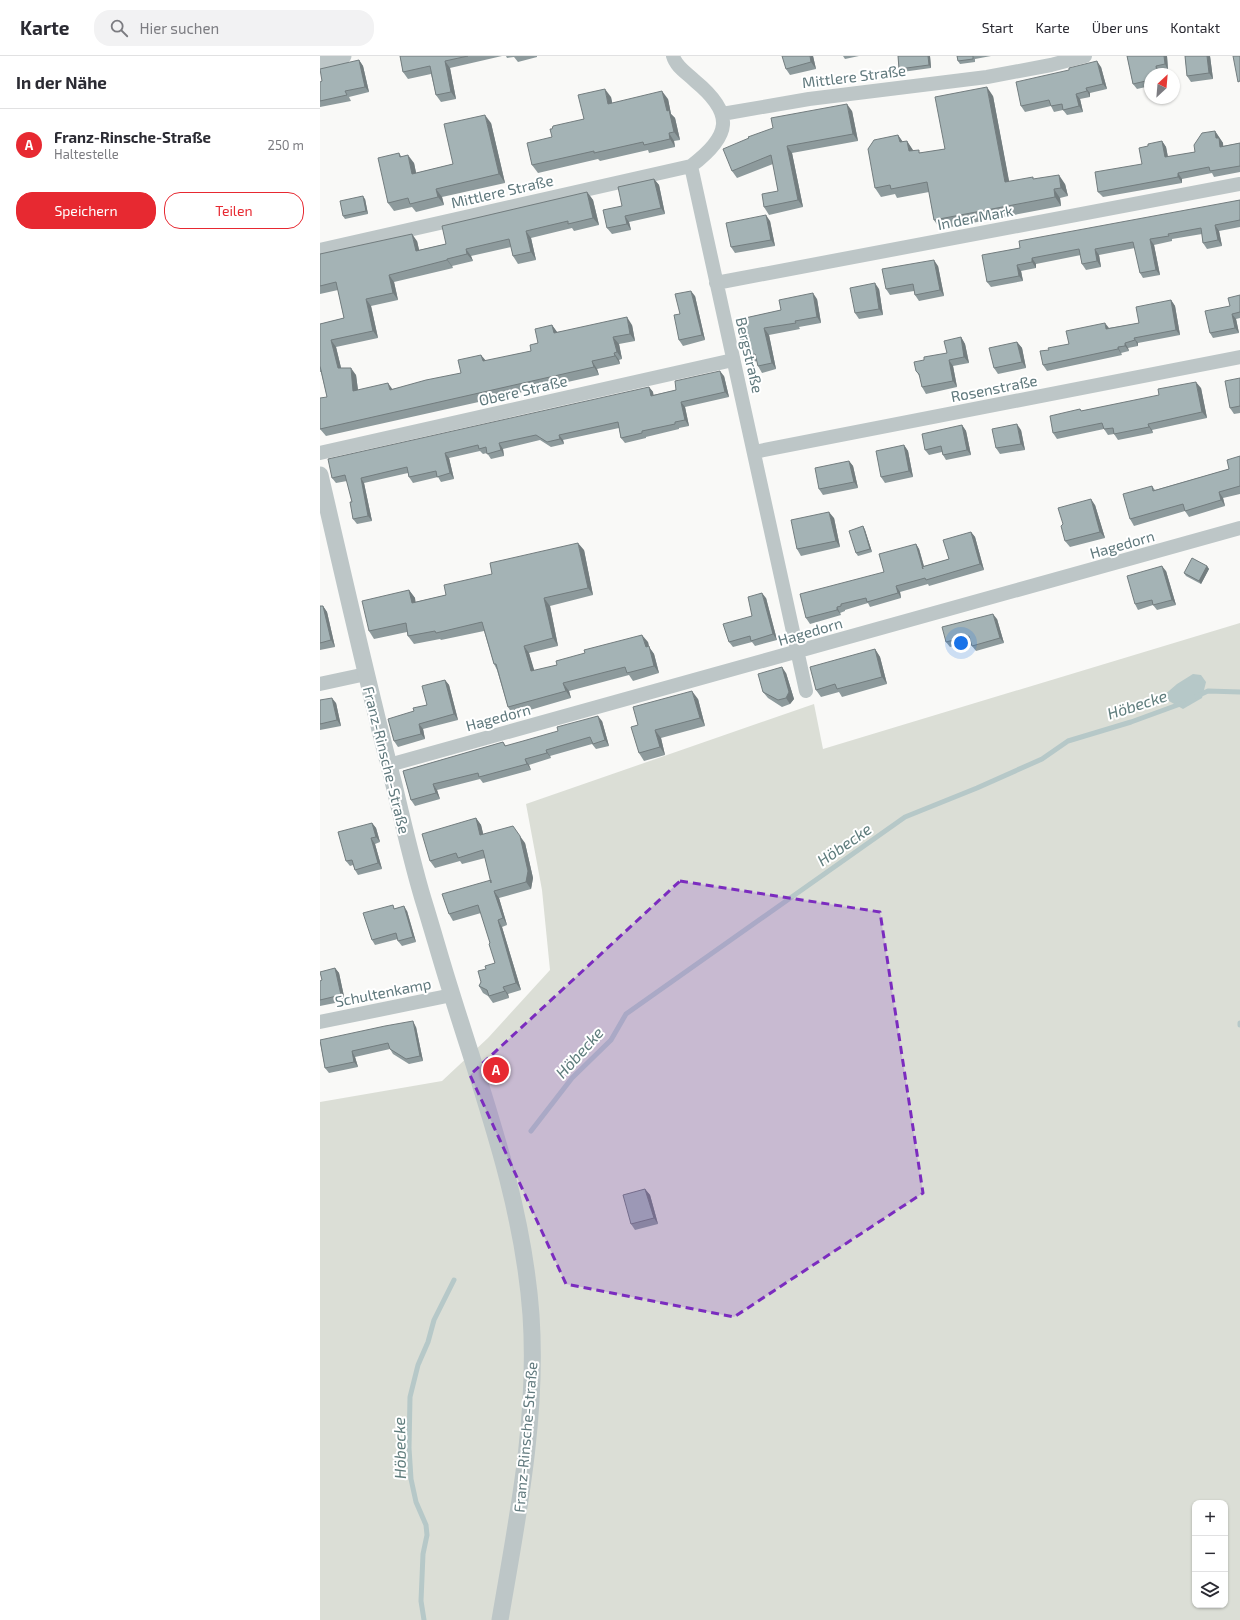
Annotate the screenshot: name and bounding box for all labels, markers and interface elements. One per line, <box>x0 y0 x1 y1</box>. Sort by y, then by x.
search box <box>94 10 374 46</box>
text: Karte <box>20 16 70 39</box>
icon: search <box>108 17 130 39</box>
text: Hier suchen <box>140 19 219 37</box>
text: Start <box>982 19 1013 36</box>
text: Karte <box>1035 19 1070 36</box>
text: Über uns <box>1092 19 1148 36</box>
text: Kontakt <box>1170 19 1220 36</box>
street label: Mittlere Straße <box>801 61 907 91</box>
north arrow <box>1144 68 1180 104</box>
text: In der Nähe <box>16 72 107 92</box>
text: Franz-Rinsche-Straße <box>54 128 211 146</box>
text: A <box>25 137 33 153</box>
text: 250 m <box>268 137 304 153</box>
text: Haltestelle <box>54 146 119 162</box>
street label: Mittlere Straße <box>449 170 555 212</box>
button: Speichern <box>16 192 156 229</box>
button: Teilen <box>164 192 304 229</box>
street label: In der Mark <box>936 201 1015 233</box>
street label: Bergstraße <box>733 315 767 395</box>
street label: Obere Straße <box>477 371 569 409</box>
street label: Rosenstraße <box>949 371 1039 405</box>
street label: Hagedorn <box>1088 526 1156 562</box>
street label: Hagedorn <box>776 613 844 649</box>
your location <box>951 633 971 653</box>
street label: Franz-Rinsche-Straße <box>360 684 414 836</box>
water label: Höbecke <box>1105 685 1170 723</box>
street label: Hagedorn <box>464 700 532 734</box>
water label: Höbecke <box>813 818 875 870</box>
street label: Schultenkamp <box>333 974 433 1010</box>
water label: Höbecke <box>551 1022 607 1081</box>
pin: A <box>483 1055 509 1085</box>
street label: Franz-Rinsche-Straße <box>509 1361 541 1513</box>
water label: Höbecke <box>389 1416 409 1479</box>
map controls <box>1192 1500 1228 1608</box>
button: + <box>1192 1500 1228 1536</box>
button: − <box>1192 1536 1228 1572</box>
button: layers <box>1192 1572 1228 1608</box>

